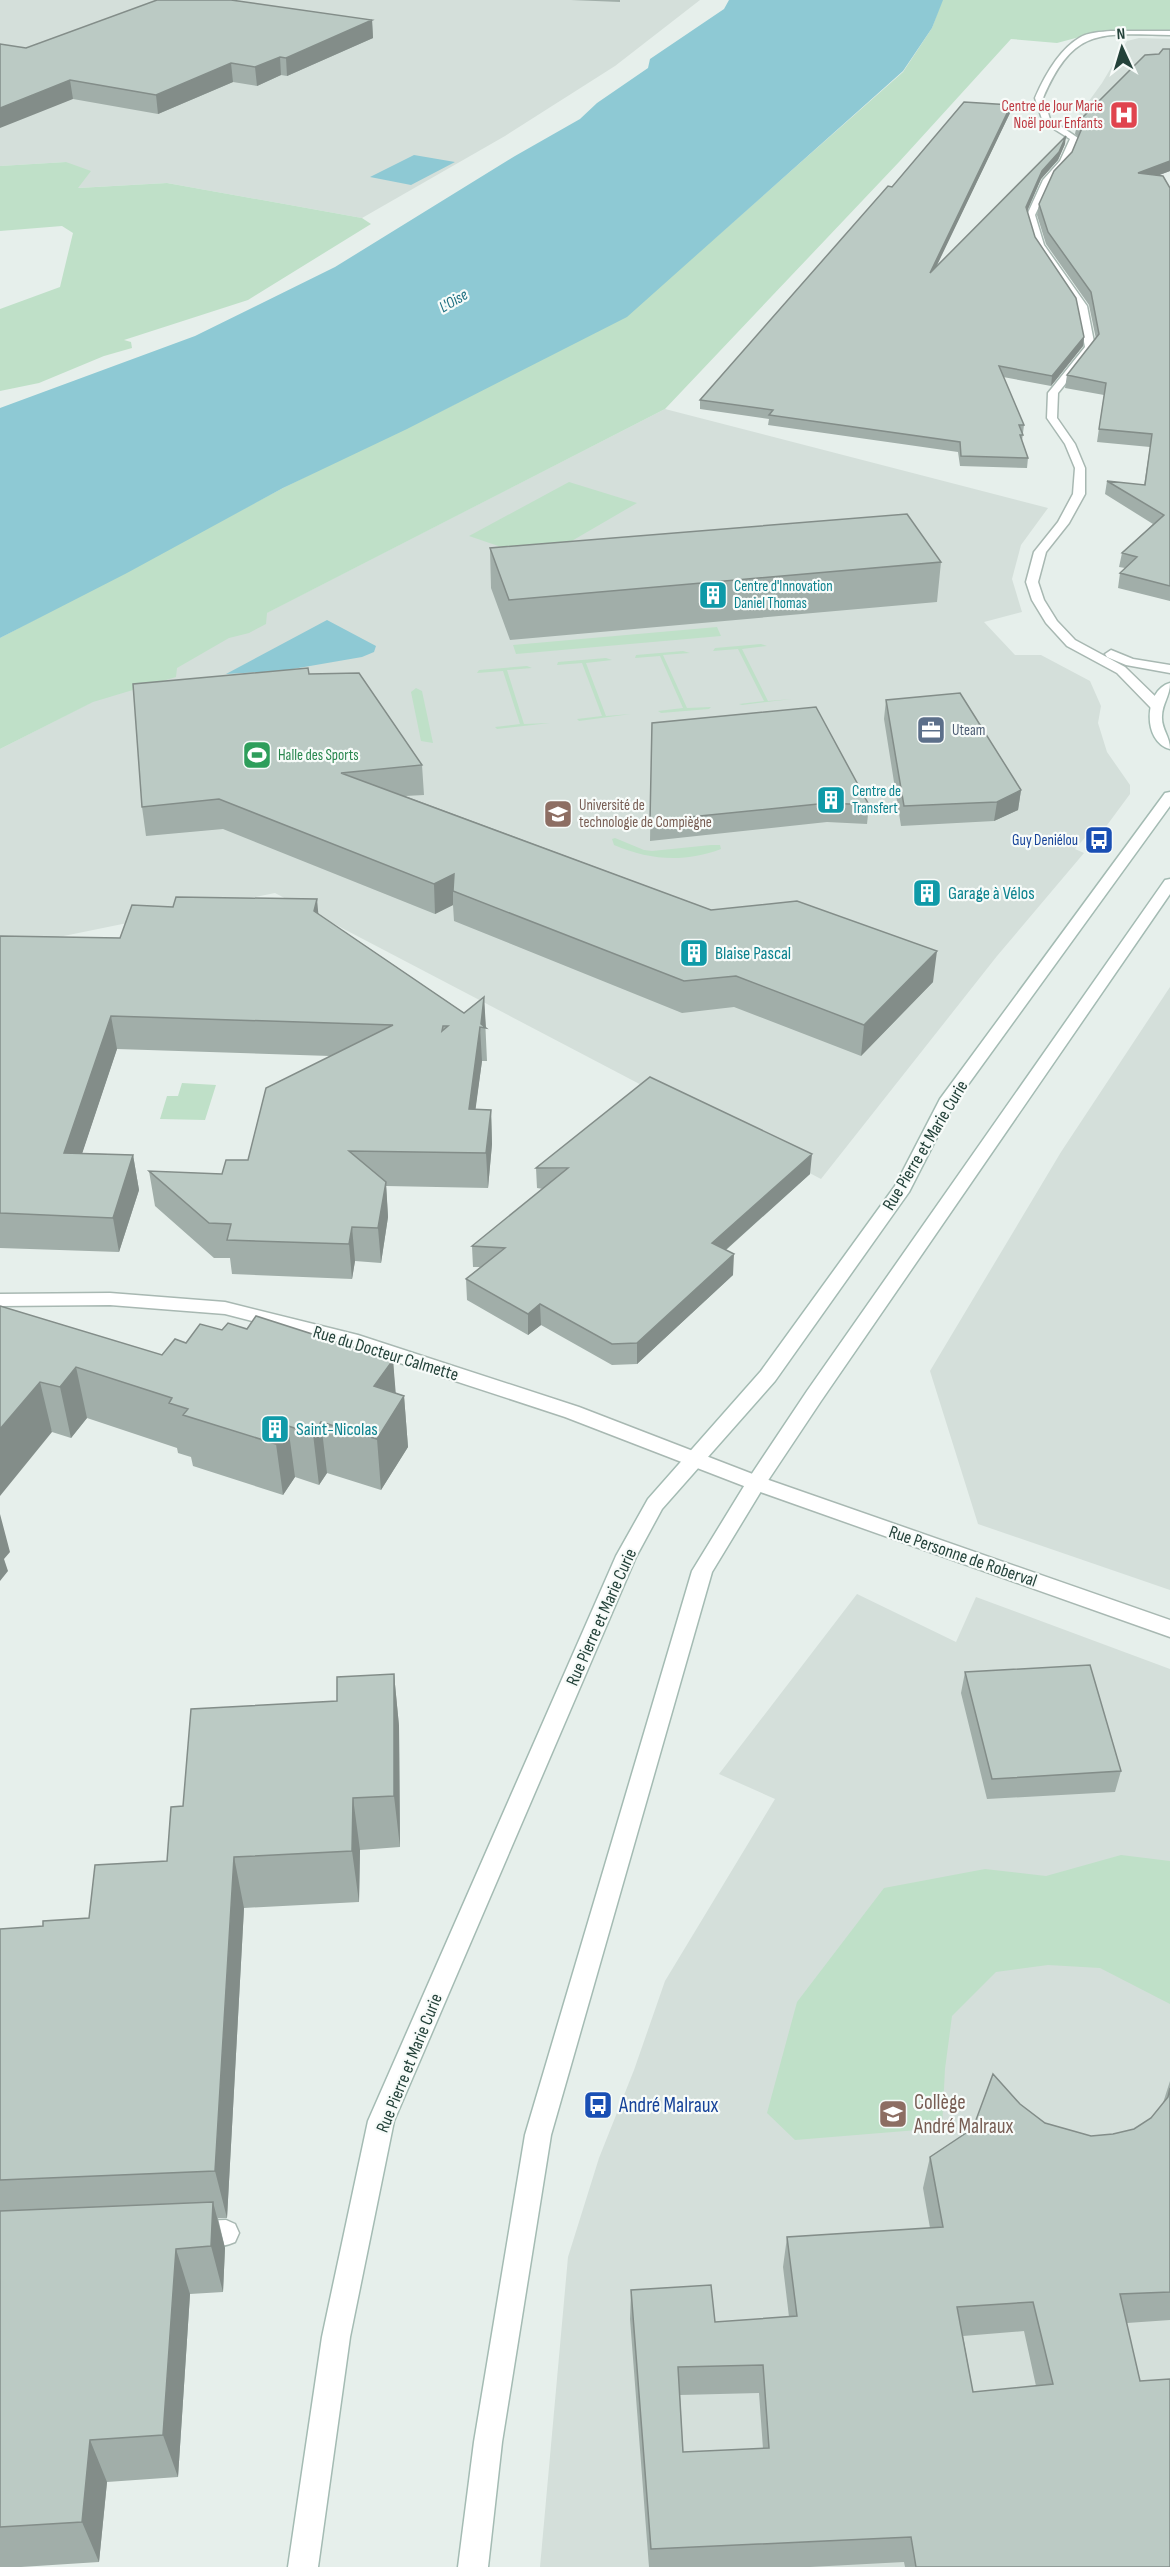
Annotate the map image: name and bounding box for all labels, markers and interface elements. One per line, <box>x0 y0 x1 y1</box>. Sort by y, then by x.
north arrow <box>1092 18 1152 78</box>
text: N <box>1116 25 1126 44</box>
place label: Centre de Jour Marie Noël pour Enfants <box>1002 97 1103 133</box>
hospital icon: Centre de Jour Marie Noël pour Enfants <box>1108 99 1140 131</box>
water label: L'Oise <box>436 286 471 317</box>
place label: Centre d'Innovation Daniel Thomas <box>734 577 833 613</box>
building icon: Centre d'Innovation Daniel Thomas <box>697 579 729 611</box>
office icon: Uteam <box>915 714 947 746</box>
place label: Uteam <box>952 721 985 740</box>
sports icon: Halle des Sports <box>241 739 273 771</box>
place label: Halle des Sports <box>278 746 359 765</box>
place label: Centre de Transfert <box>852 782 901 818</box>
building icon: Centre de Transfert <box>815 784 847 816</box>
place label: Université de technologie de Compiègne <box>579 796 712 832</box>
school or university icon: Université de technologie de Compiègne <box>542 798 574 830</box>
bus stop icon: Guy Deniélou <box>1083 824 1115 856</box>
place label: Guy Deniélou <box>1012 831 1078 850</box>
building icon: Garage à Vélos <box>911 877 943 909</box>
place label: Garage à Vélos <box>948 883 1035 904</box>
building icon: Blaise Pascal <box>678 937 710 969</box>
place label: Blaise Pascal <box>715 943 791 964</box>
street label: Rue Pierre et Marie Curie <box>878 1076 973 1214</box>
street label: Rue du Docteur Calmette <box>311 1321 461 1386</box>
building icon: Saint-Nicolas <box>259 1413 291 1445</box>
place label: Saint-Nicolas <box>296 1419 378 1440</box>
street label: Rue Personne de Roberval <box>886 1521 1040 1592</box>
street label: Rue Pierre et Marie Curie <box>562 1545 641 1689</box>
street label: Rue Pierre et Marie Curie <box>372 1991 447 2136</box>
bus stop icon: André Malraux <box>582 2089 614 2121</box>
place label: Collège André Malraux <box>913 2090 1014 2139</box>
place label: André Malraux <box>618 2093 719 2118</box>
school or university icon: Collège André Malraux <box>877 2098 909 2130</box>

